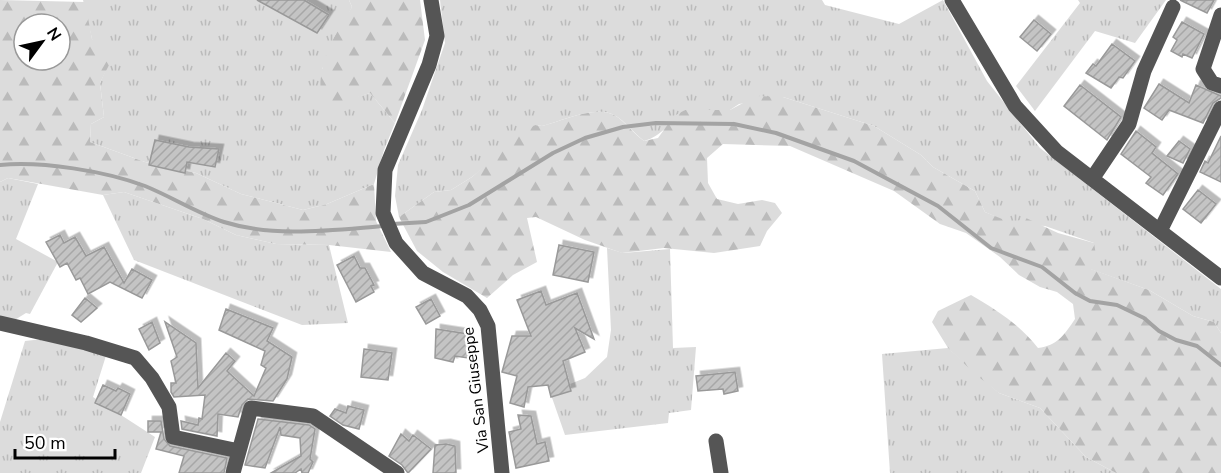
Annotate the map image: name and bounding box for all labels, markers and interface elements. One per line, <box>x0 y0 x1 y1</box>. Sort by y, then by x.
north arrow <box>12 12 72 72</box>
text: N <box>41 23 66 45</box>
street label: Via San Giuseppe <box>457 326 495 455</box>
scale bar <box>15 422 116 460</box>
text: 50 m <box>24 431 66 455</box>

